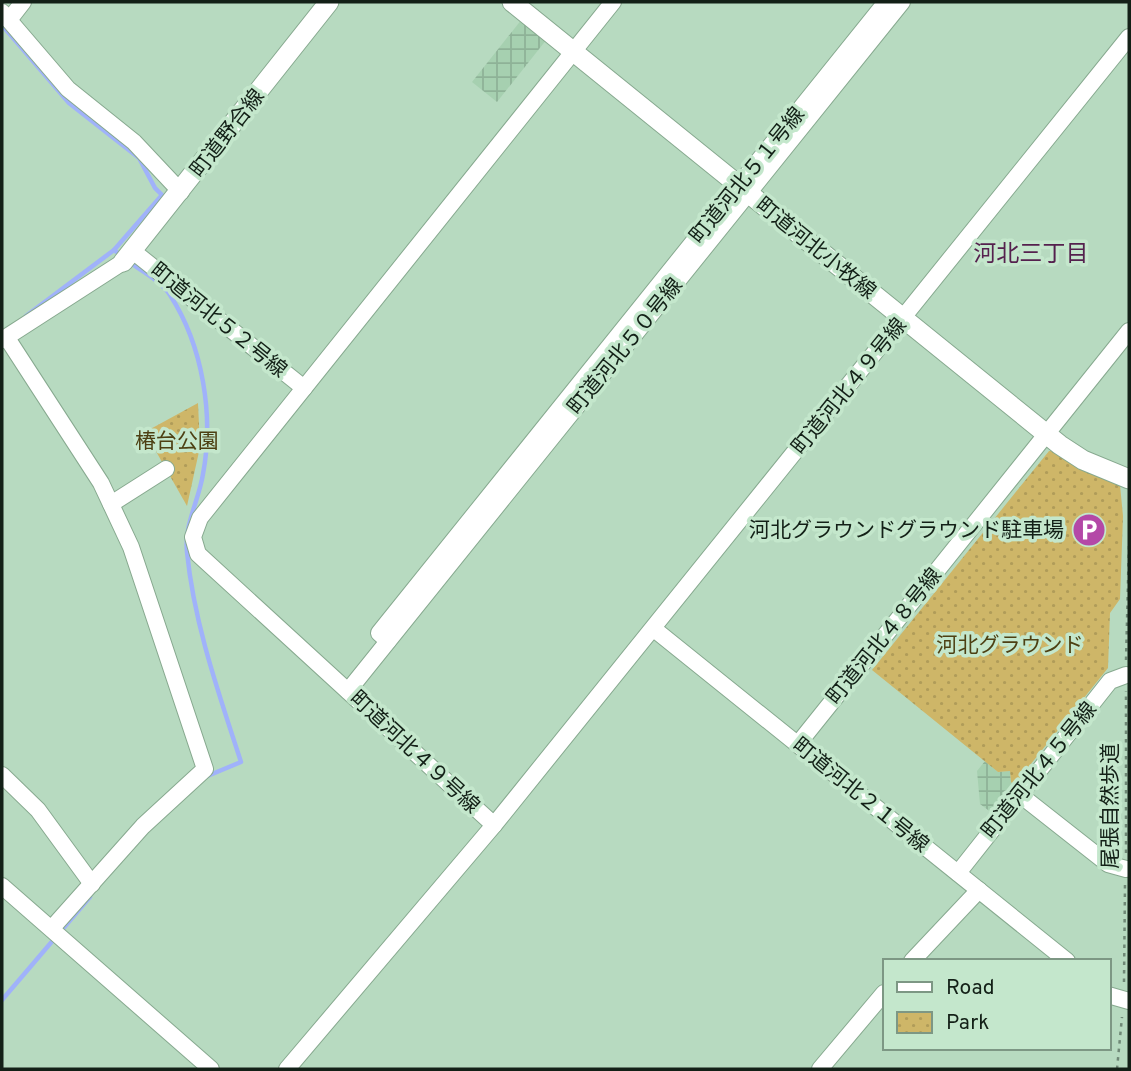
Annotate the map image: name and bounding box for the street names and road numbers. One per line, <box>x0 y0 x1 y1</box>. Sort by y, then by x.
street label: 町道野合線 <box>185 84 271 184</box>
street label: 町道河北５１号線 <box>685 102 812 250</box>
street label: 町道河北小牧線 <box>749 192 881 306</box>
street label: 町道河北５２号線 <box>144 258 292 385</box>
street label: 町道河北５０号線 <box>563 273 690 421</box>
street label: 町道河北４９号線 <box>787 313 914 461</box>
street label: 町道河北４８号線 <box>822 563 949 711</box>
street label: 町道河北４９号線 <box>343 686 485 820</box>
street label: 町道河北４５号線 <box>977 697 1104 845</box>
street label: 町道河北２１号線 <box>786 733 934 860</box>
street label: 尾張自然歩道 <box>1098 743 1125 869</box>

